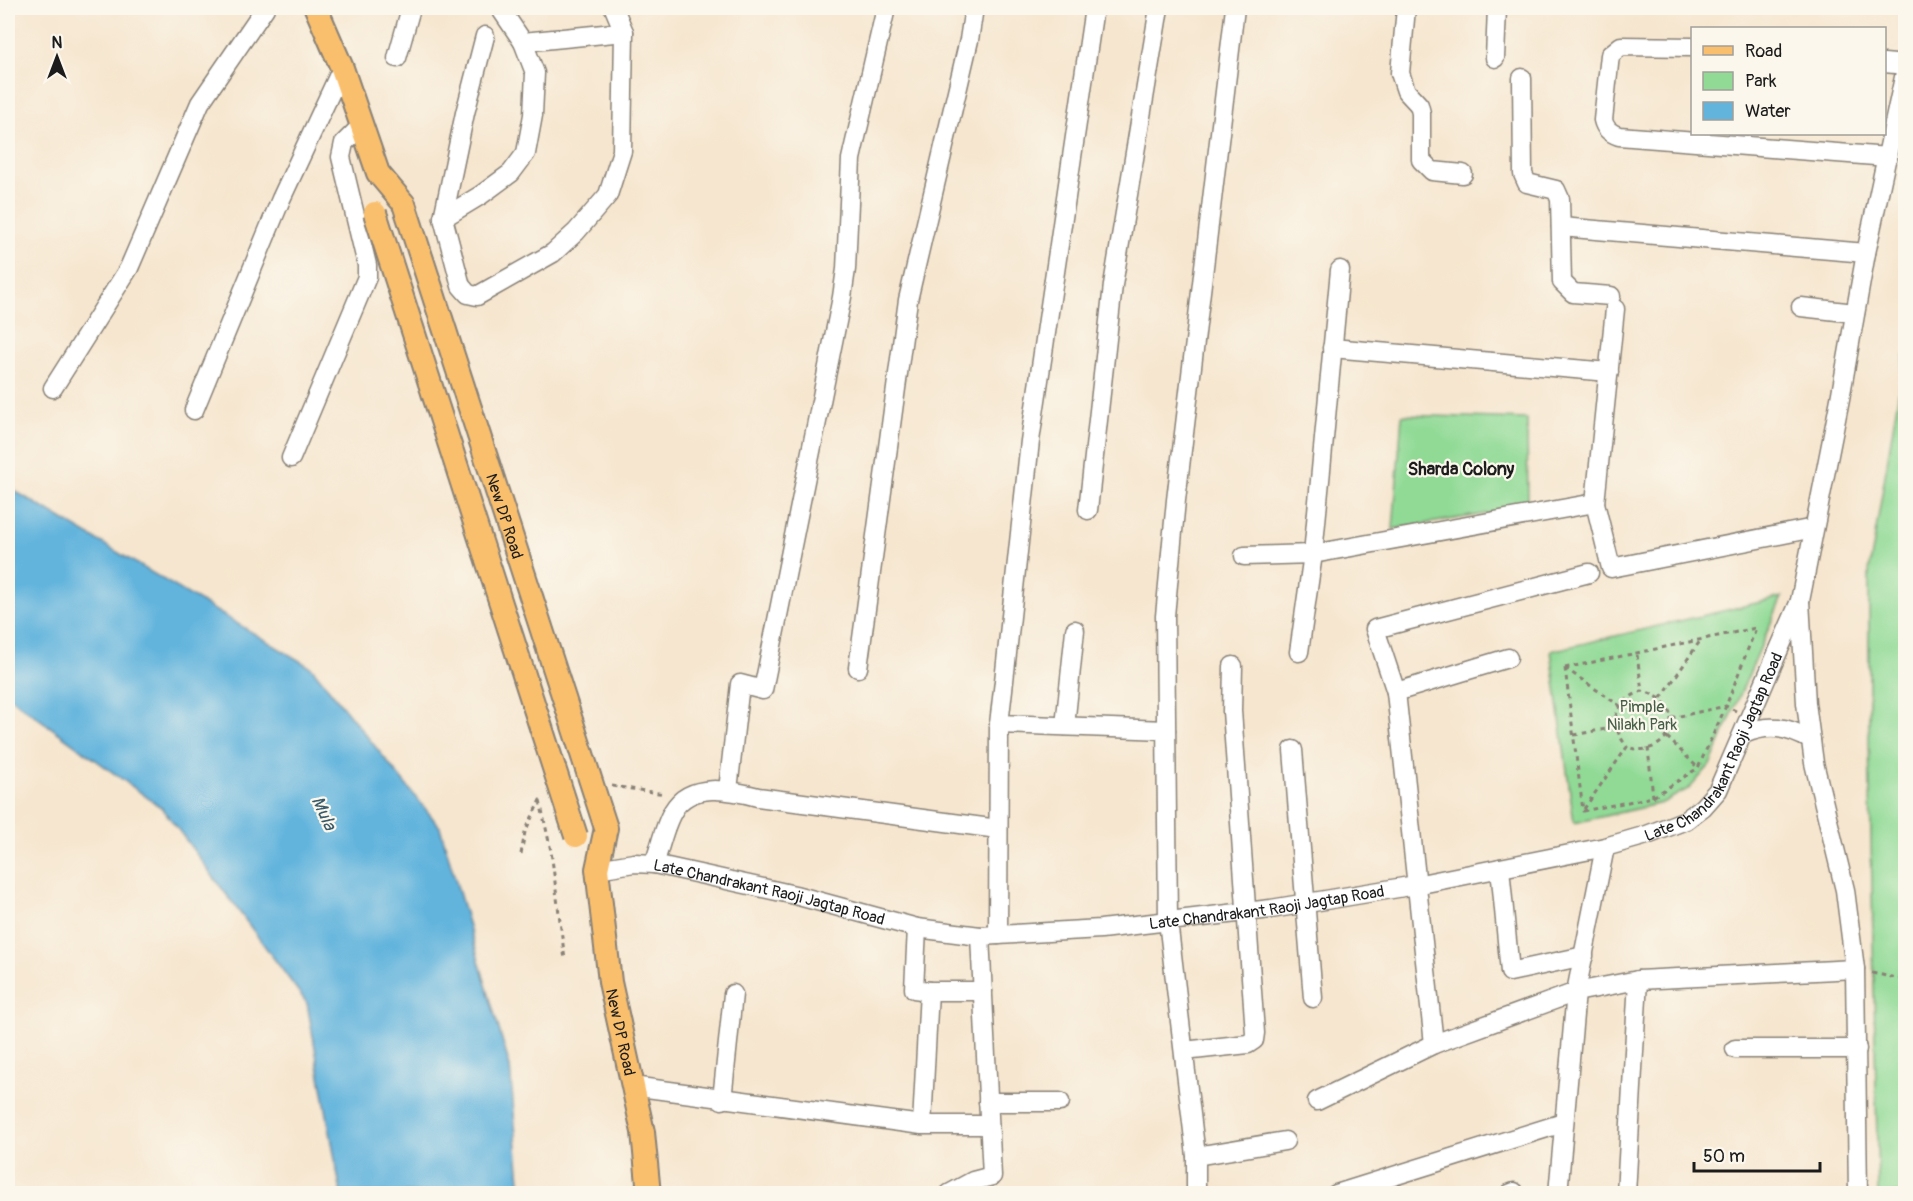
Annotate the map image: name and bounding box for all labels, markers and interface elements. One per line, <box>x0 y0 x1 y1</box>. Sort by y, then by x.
north arrow <box>27 27 87 87</box>
legend <box>1691 27 1886 135</box>
text: N <box>52 33 63 53</box>
text: Road <box>1745 40 1782 63</box>
text: Park <box>1745 70 1777 93</box>
text: Water <box>1745 100 1791 123</box>
district label: Sharda Colony <box>1408 458 1515 481</box>
street label: New DP Road <box>481 471 527 562</box>
street label: Late Chandrakant Raoji Jagtap Road <box>1642 649 1788 846</box>
park label: Pimple Nilakh Park <box>1607 697 1678 735</box>
water label: Mula <box>306 793 342 835</box>
street label: Late Chandrakant Raoji Jagtap Road <box>651 855 887 930</box>
street label: Late Chandrakant Raoji Jagtap Road <box>1148 881 1386 934</box>
street label: New DP Road <box>601 987 639 1078</box>
scale bar <box>1694 1135 1820 1173</box>
text: 50 m <box>1703 1145 1745 1168</box>

